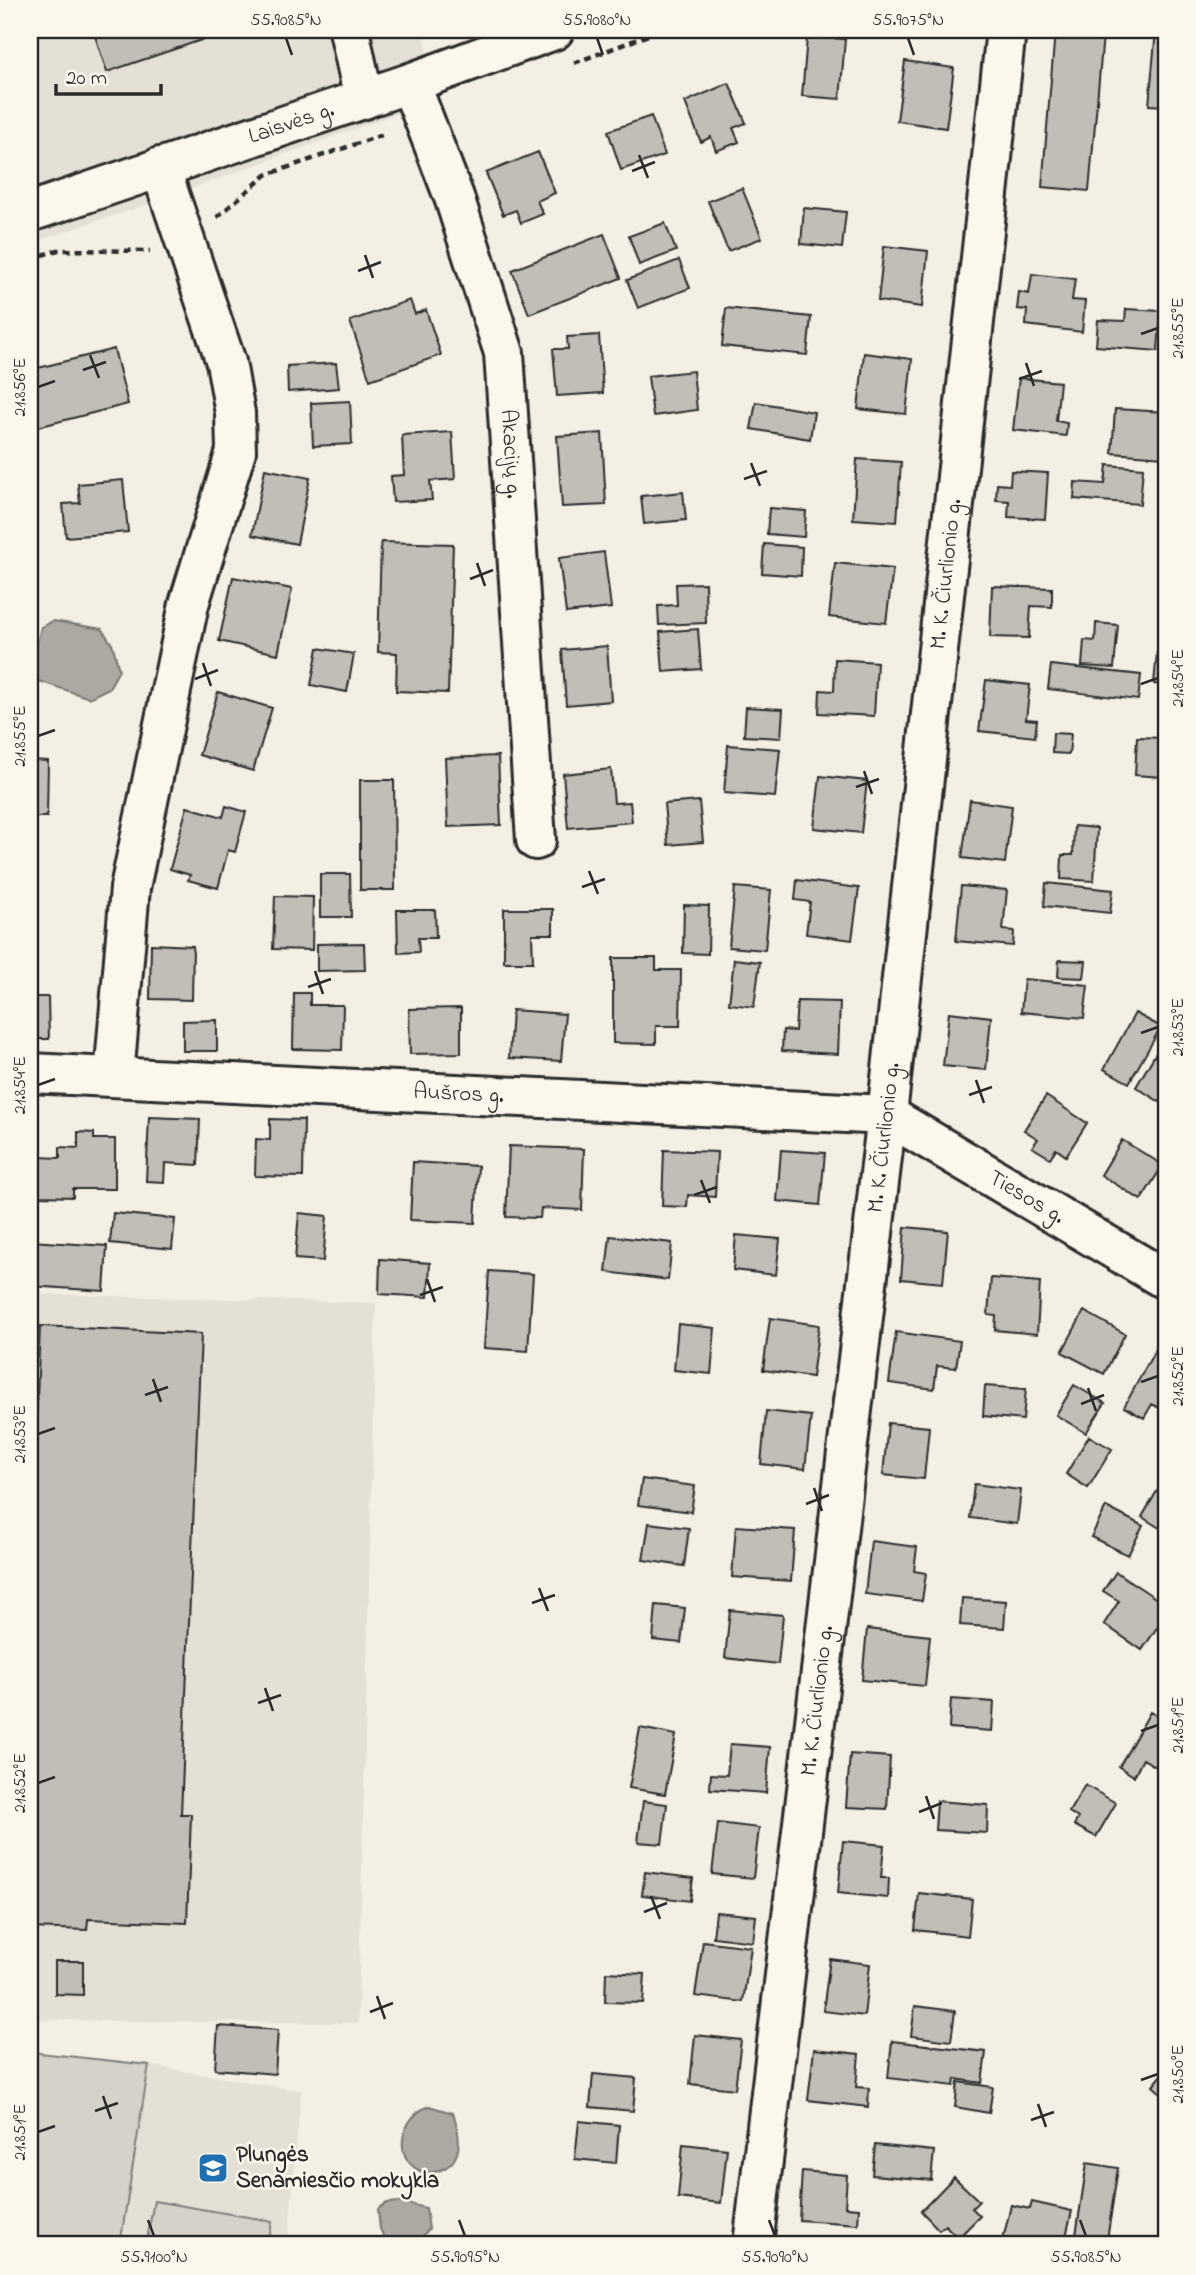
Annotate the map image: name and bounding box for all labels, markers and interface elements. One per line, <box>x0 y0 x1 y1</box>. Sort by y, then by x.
text: 55.9085°N <box>250 8 322 34</box>
text: 55.9080°N <box>563 8 631 34</box>
text: 55.9075°N <box>872 8 944 34</box>
scale bar <box>56 52 161 96</box>
text: 20 m <box>66 64 107 94</box>
street label: Laisvės g. <box>244 93 339 153</box>
text: 21.855°E <box>1166 297 1192 359</box>
text: 21.856°E <box>8 357 34 417</box>
street label: Akacijų g. <box>491 408 530 500</box>
street label: M. K. Čiurlionio g. <box>922 497 971 651</box>
text: 21.854°E <box>1166 649 1192 707</box>
text: 21.855°E <box>8 705 34 767</box>
text: 21.853°E <box>1166 998 1192 1056</box>
text: 21.854°E <box>8 1056 34 1114</box>
street label: M. K. Čiurlionio g. <box>859 1060 910 1215</box>
street label: Aušros g. <box>412 1075 505 1113</box>
street label: Tiesos g. <box>982 1162 1071 1233</box>
text: 21.852°E <box>1166 1346 1192 1406</box>
text: 21.853°E <box>8 1405 34 1463</box>
street label: M. K. Čiurlionio g. <box>792 1623 843 1778</box>
text: 21.851°E <box>1166 1696 1192 1753</box>
text: 21.852°E <box>8 1753 34 1813</box>
text: 21.850°E <box>1166 2044 1192 2103</box>
text: 21.851°E <box>8 2103 34 2160</box>
place label: Plungės Senamiesčio mokykla <box>236 2139 439 2200</box>
school or university icon: Plungės Senamiesčio mokykla <box>196 2151 230 2185</box>
text: 55.9100°N <box>120 2245 188 2271</box>
text: 55.9095°N <box>430 2245 500 2271</box>
text: 55.9090°N <box>741 2245 809 2271</box>
text: 55.9085°N <box>1050 2245 1122 2271</box>

